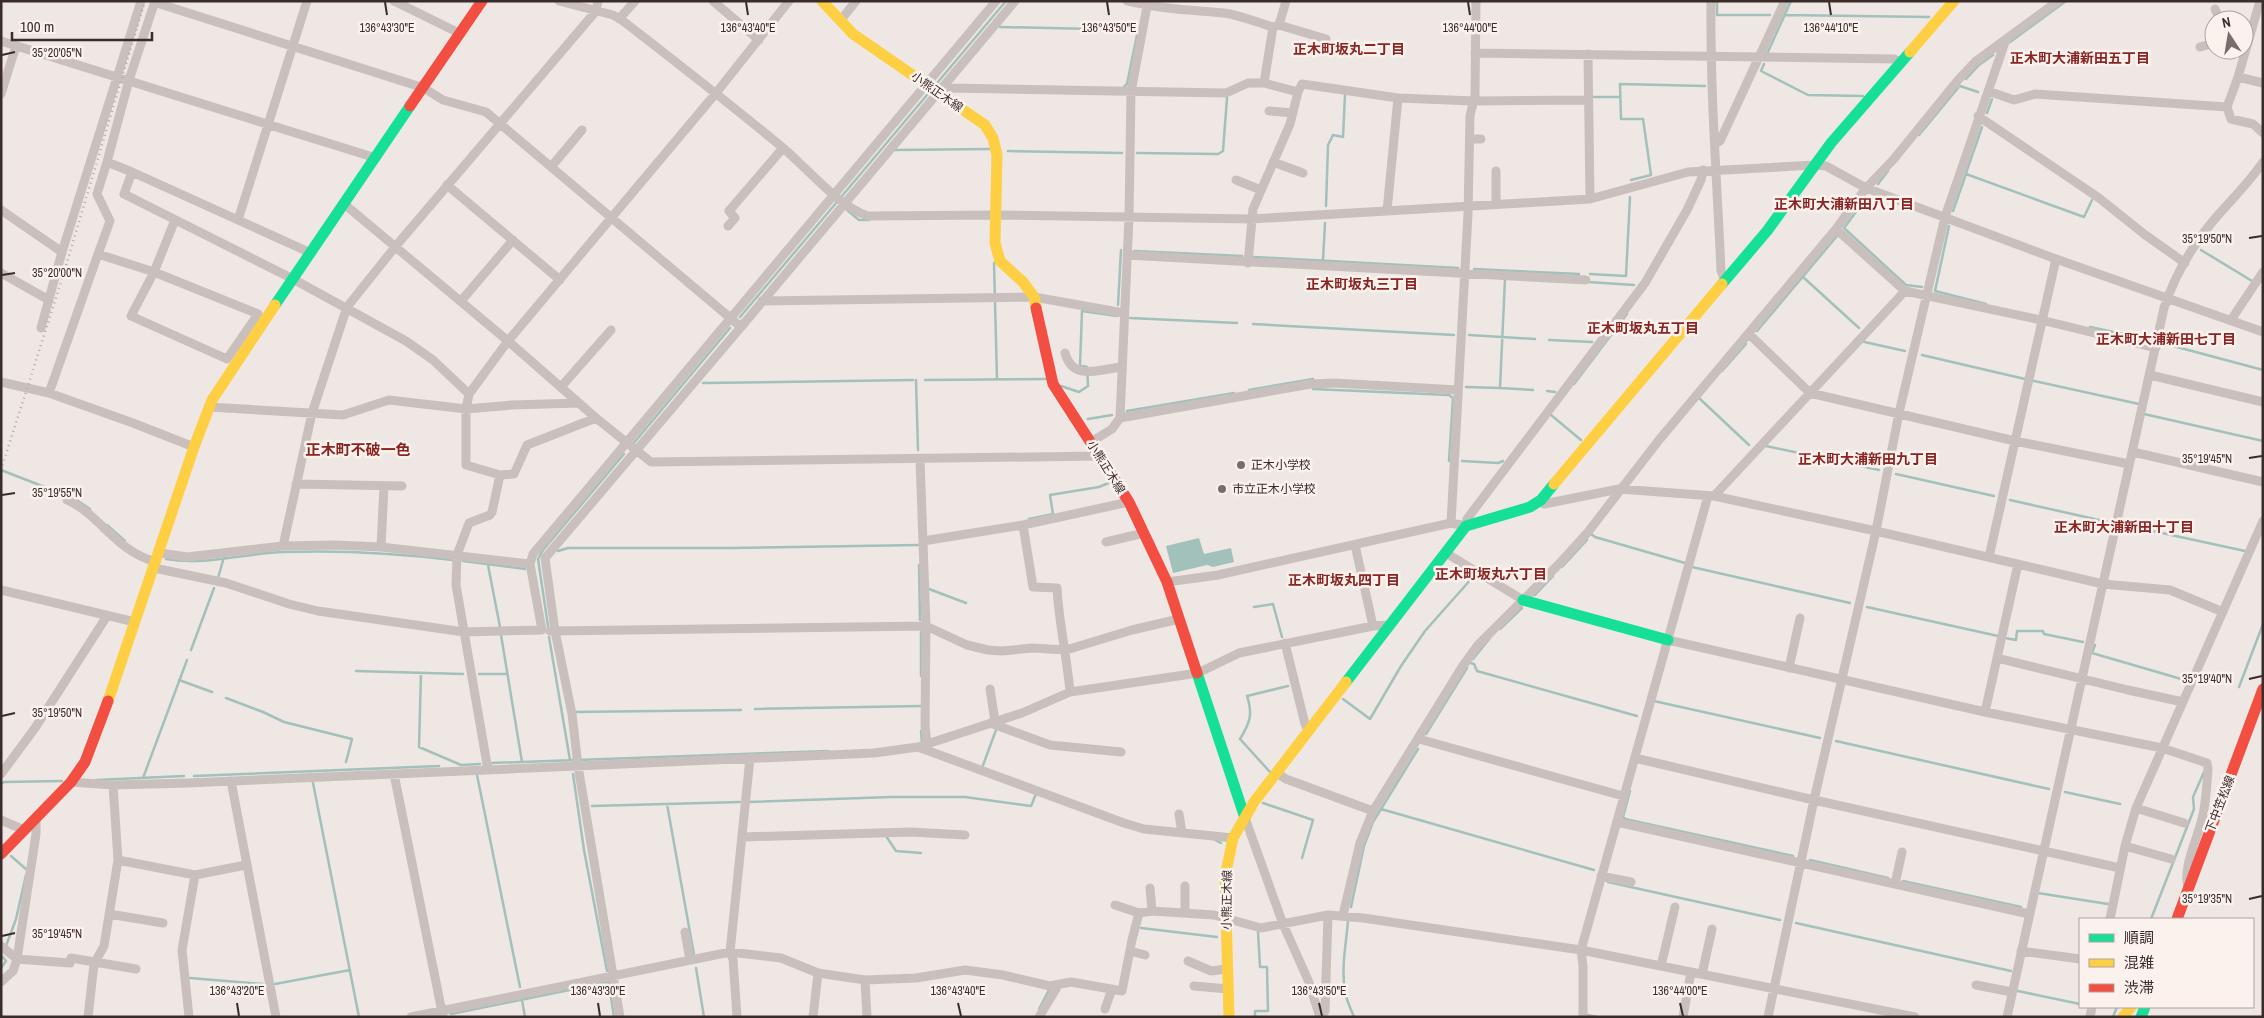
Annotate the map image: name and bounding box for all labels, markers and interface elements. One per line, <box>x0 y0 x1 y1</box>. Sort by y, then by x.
scale bar <box>12 10 152 42</box>
north arrow <box>2204 10 2254 60</box>
text: N <box>2220 13 2232 32</box>
text: 100 m <box>20 16 54 37</box>
text: 136°43'30"E <box>359 20 415 36</box>
text: 136°43'40"E <box>720 20 776 36</box>
text: 136°43'50"E <box>1081 20 1137 36</box>
text: 136°44'00"E <box>1442 20 1498 36</box>
text: 136°44'10"E <box>1803 20 1859 36</box>
district label: 正木町坂丸二丁目 <box>1293 40 1405 58</box>
text: 35°20'05"N <box>32 45 82 61</box>
district label: 正木町大浦新田五丁目 <box>2010 49 2150 67</box>
street label: 小熊正木線 <box>908 68 966 116</box>
district label: 正木町大浦新田八丁目 <box>1774 195 1914 213</box>
text: 35°19'50"N <box>2182 231 2232 247</box>
text: 35°20'00"N <box>32 265 82 281</box>
district label: 正木町坂丸三丁目 <box>1306 275 1418 293</box>
district label: 正木町坂丸五丁目 <box>1587 319 1699 337</box>
district label: 正木町大浦新田七丁目 <box>2096 330 2236 348</box>
street label: 小熊正木線 <box>1083 437 1129 497</box>
district label: 正木町不破一色 <box>305 439 411 460</box>
district label: 正木町大浦新田九丁目 <box>1798 450 1938 468</box>
text: 35°19'45"N <box>2182 451 2232 467</box>
place label: 正木小学校 <box>1251 457 1311 473</box>
marker: 正木小学校 <box>1235 459 1247 471</box>
place label: 市立正木小学校 <box>1232 481 1316 497</box>
marker: 市立正木小学校 <box>1216 483 1228 495</box>
text: 35°19'55"N <box>32 485 82 501</box>
district label: 正木町大浦新田十丁目 <box>2054 518 2194 536</box>
district label: 正木町坂丸六丁目 <box>1435 565 1547 583</box>
district label: 正木町坂丸四丁目 <box>1288 571 1400 589</box>
text: 35°19'40"N <box>2182 671 2232 687</box>
text: 35°19'50"N <box>32 705 82 721</box>
street label: 下中笠松線 <box>2202 773 2238 835</box>
street label: 小熊正木線 <box>1218 870 1236 930</box>
text: 35°19'35"N <box>2182 891 2232 907</box>
legend <box>2079 918 2254 1008</box>
text: 35°19'45"N <box>32 926 82 942</box>
text: 順調 <box>2124 927 2154 948</box>
text: 混雑 <box>2124 952 2154 973</box>
text: 渋滞 <box>2124 977 2154 998</box>
text: 136°43'20"E <box>209 983 265 999</box>
text: 136°43'30"E <box>570 983 626 999</box>
text: 136°43'40"E <box>930 983 986 999</box>
text: 136°43'50"E <box>1291 983 1347 999</box>
text: 136°44'00"E <box>1652 983 1708 999</box>

